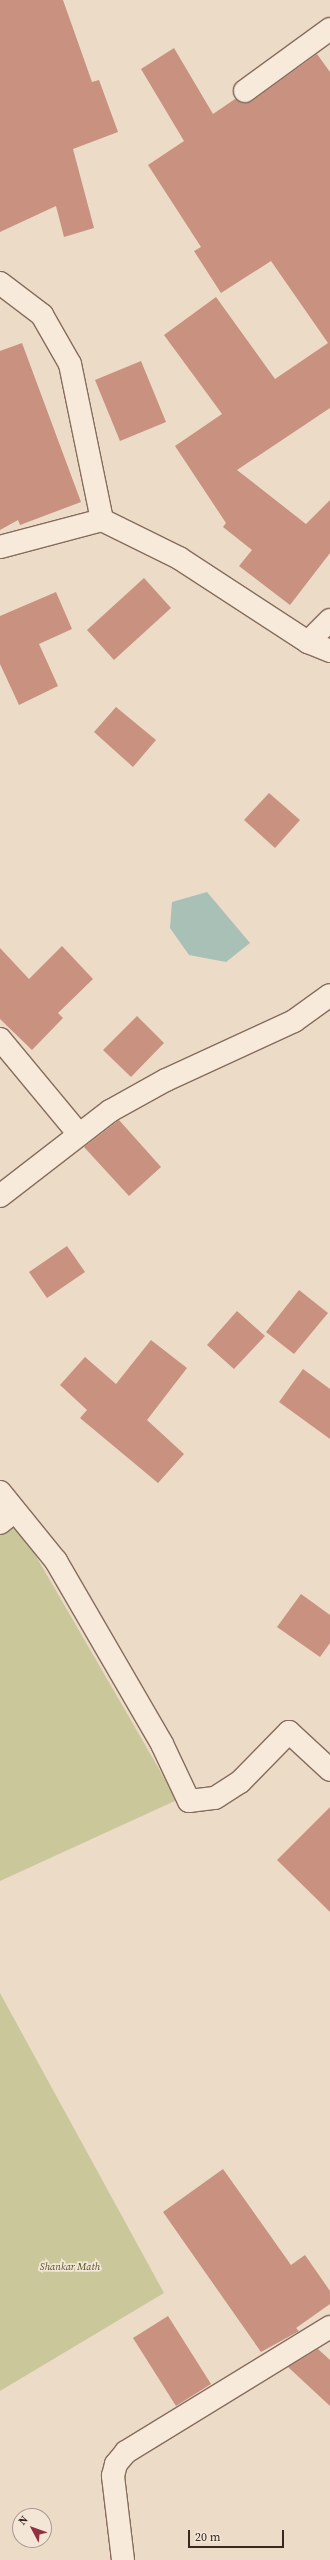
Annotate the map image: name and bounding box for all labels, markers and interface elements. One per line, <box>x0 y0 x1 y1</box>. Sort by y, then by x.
park label: Shankar Math <box>40 2261 100 2273</box>
north arrow <box>12 2508 52 2548</box>
text: N <box>15 2513 32 2528</box>
scale bar <box>190 2522 286 2548</box>
text: 20 m <box>195 2529 221 2545</box>

